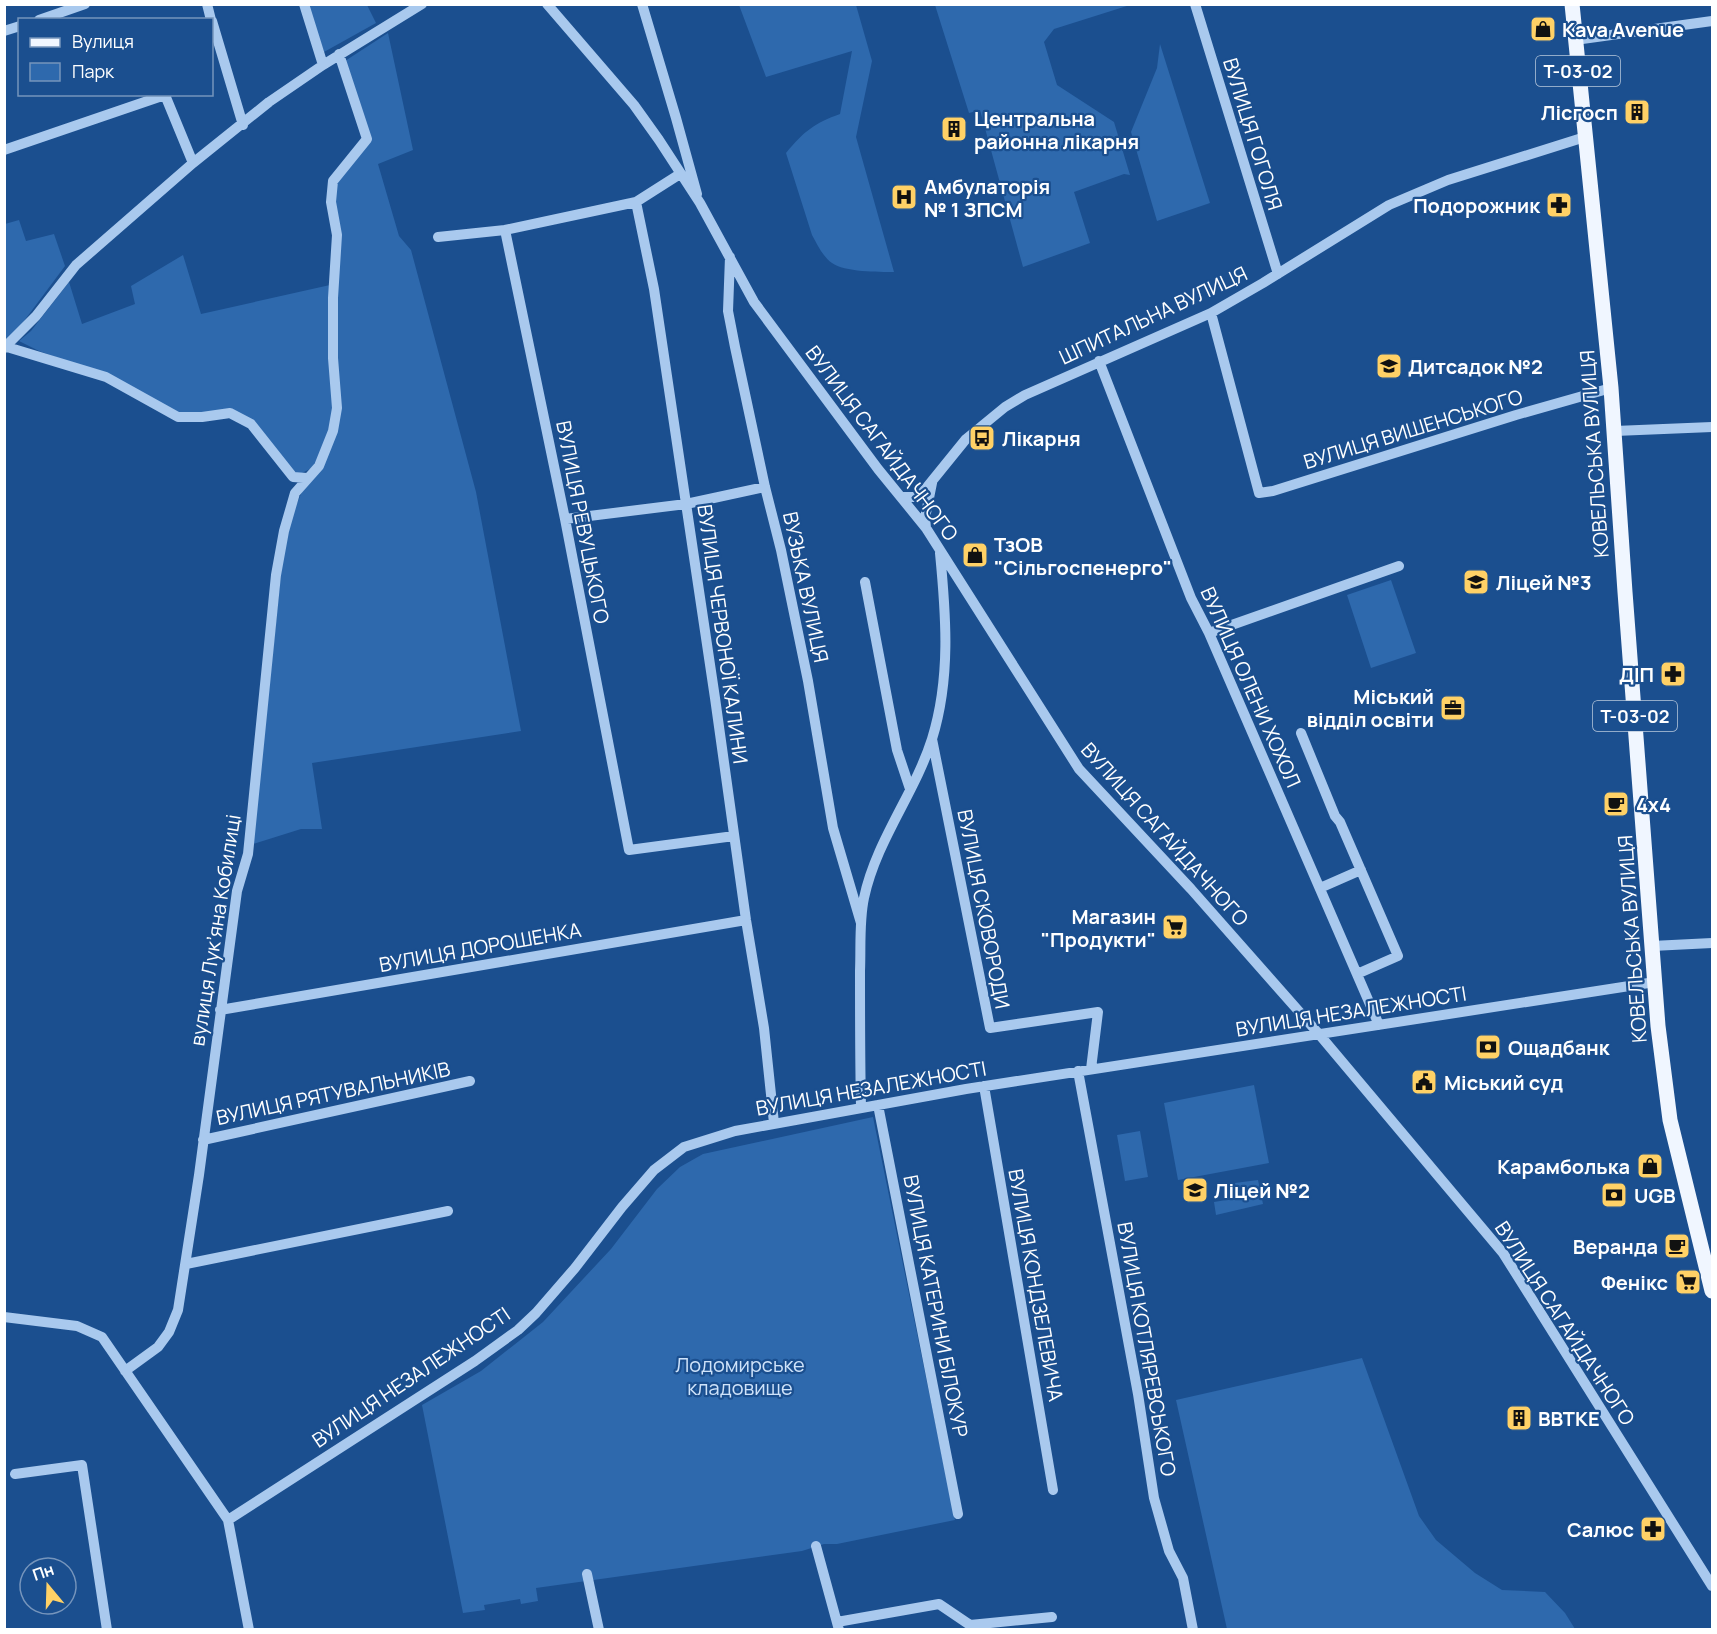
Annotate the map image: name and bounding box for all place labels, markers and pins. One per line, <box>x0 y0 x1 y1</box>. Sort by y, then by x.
shop icon: Kava Avenue <box>1528 14 1558 44</box>
place label: Kava Avenue <box>1562 16 1684 43</box>
building icon: Лісгосп <box>1622 97 1652 127</box>
place label: Лісгосп <box>1541 99 1618 126</box>
place label: Центральна районна лікарня <box>974 105 1139 155</box>
building icon: Центральна районна лікарня <box>939 114 969 144</box>
place label: Амбулаторія № 1 ЗПСМ <box>924 173 1050 223</box>
hospital icon: Амбулаторія № 1 ЗПСМ <box>889 182 919 212</box>
pharmacy icon: Подорожник <box>1544 190 1574 220</box>
place label: Подорожник <box>1413 192 1541 219</box>
school or university icon: Дитсадок №2 <box>1374 351 1404 381</box>
place label: Дитсадок №2 <box>1408 353 1543 380</box>
bus stop icon: Лікарня <box>967 423 997 453</box>
place label: Лікарня <box>1002 425 1081 452</box>
place label: ТзОВ "Сільгоспенерго" <box>994 531 1172 581</box>
shop icon: ТзОВ "Сільгоспенерго" <box>960 540 990 570</box>
school or university icon: Ліцей №3 <box>1461 567 1491 597</box>
place label: Ліцей №3 <box>1496 569 1592 596</box>
pharmacy icon: ДІП <box>1658 659 1688 689</box>
place label: ДІП <box>1619 661 1654 688</box>
place label: Міський відділ освіти <box>1307 683 1434 733</box>
office icon: Міський відділ освіти <box>1438 693 1468 723</box>
cafe icon: 4x4 <box>1601 789 1631 819</box>
place label: 4x4 <box>1636 791 1671 818</box>
place label: Магазин "Продукти" <box>1041 903 1156 953</box>
supermarket icon: Магазин "Продукти" <box>1160 912 1190 942</box>
bank icon: Ощадбанк <box>1473 1032 1503 1062</box>
place label: Ощадбанк <box>1508 1034 1611 1061</box>
public building icon: Міський суд <box>1409 1067 1439 1097</box>
place label: Міський суд <box>1444 1069 1564 1096</box>
shop icon: Карамболька <box>1635 1151 1665 1181</box>
place label: Карамболька <box>1497 1153 1630 1180</box>
school or university icon: Ліцей №2 <box>1180 1175 1210 1205</box>
place label: Ліцей №2 <box>1214 1177 1310 1204</box>
bank icon: UGB <box>1599 1180 1629 1210</box>
place label: UGB <box>1634 1182 1676 1209</box>
cafe icon: Веранда <box>1662 1231 1692 1261</box>
place label: Веранда <box>1573 1233 1658 1260</box>
supermarket icon: Фенікс <box>1673 1267 1703 1297</box>
place label: Фенікс <box>1601 1269 1668 1296</box>
building icon: ВВТКЕ <box>1504 1403 1534 1433</box>
place label: ВВТКЕ <box>1538 1405 1600 1432</box>
pharmacy icon: Салюс <box>1638 1514 1668 1544</box>
place label: Салюс <box>1567 1516 1634 1543</box>

